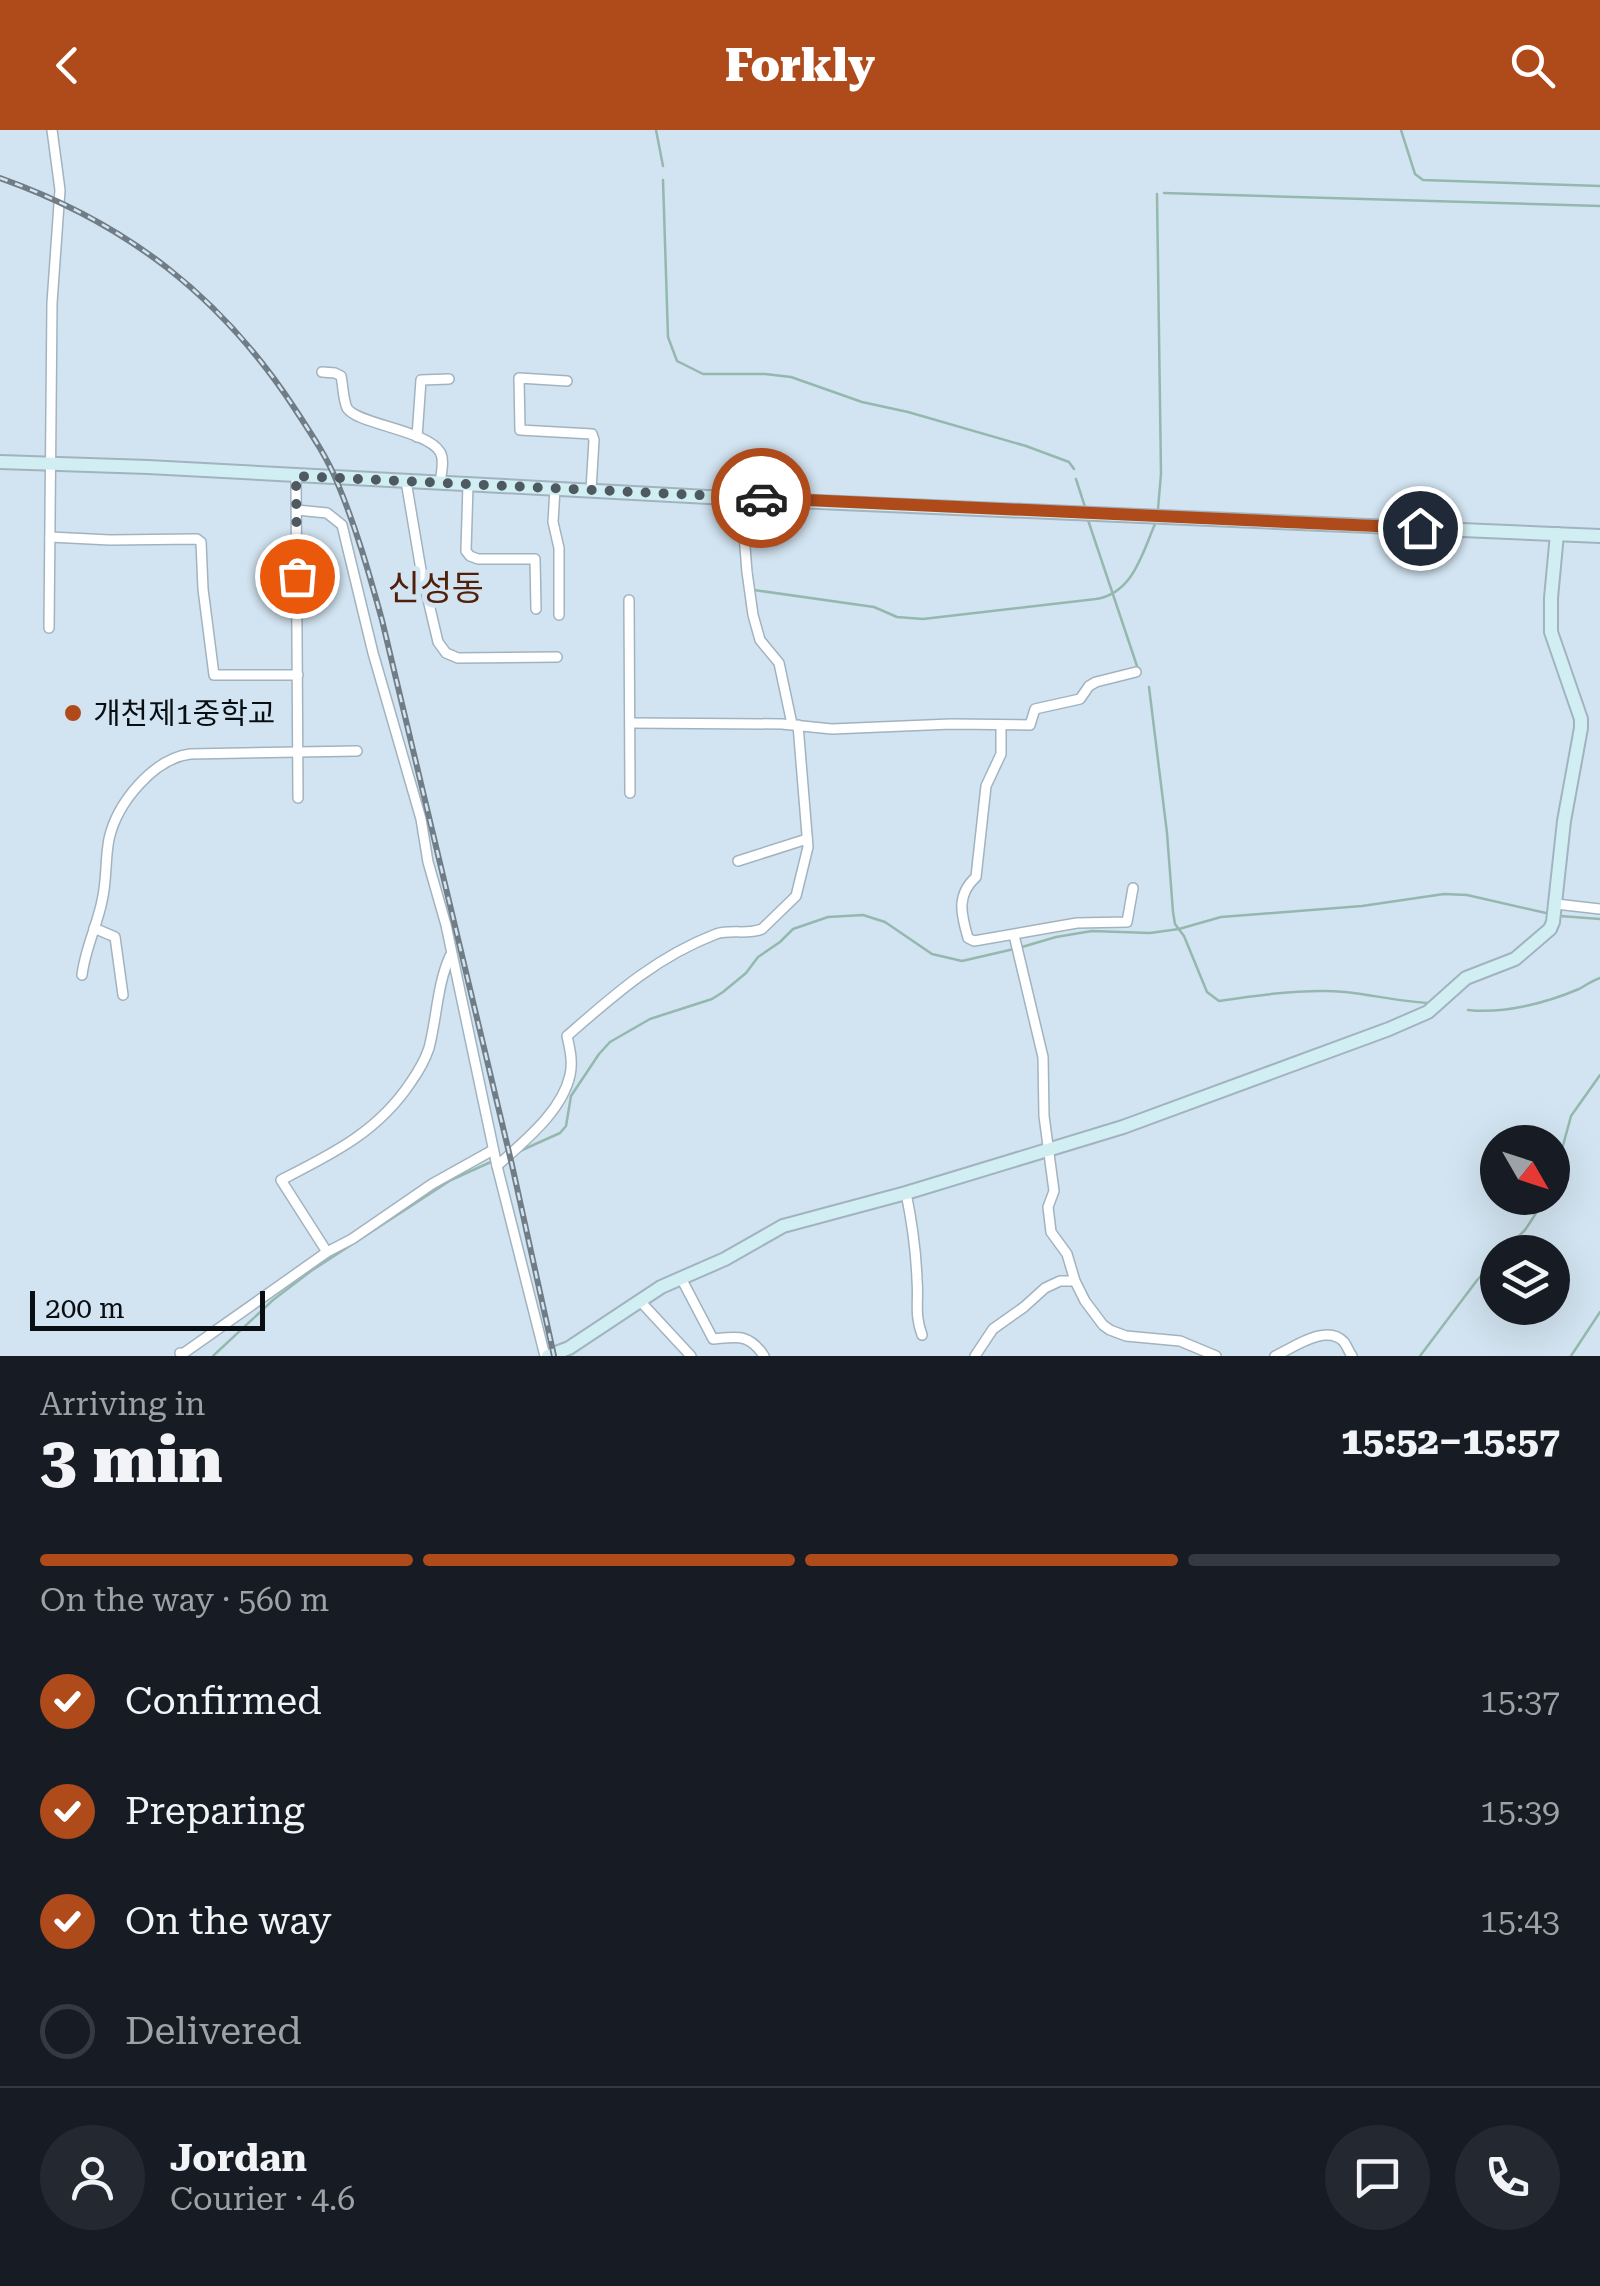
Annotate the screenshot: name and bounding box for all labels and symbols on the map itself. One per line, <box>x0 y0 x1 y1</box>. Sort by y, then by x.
courier <box>711 448 811 548</box>
pin <box>1378 486 1463 571</box>
pin <box>255 534 340 619</box>
district label: 신성동 <box>388 568 484 609</box>
place label: 개천제1중학교 <box>93 696 275 731</box>
marker: 개천제1중학교 <box>62 702 84 724</box>
north arrow <box>1480 1125 1570 1215</box>
scale bar <box>30 1286 265 1330</box>

